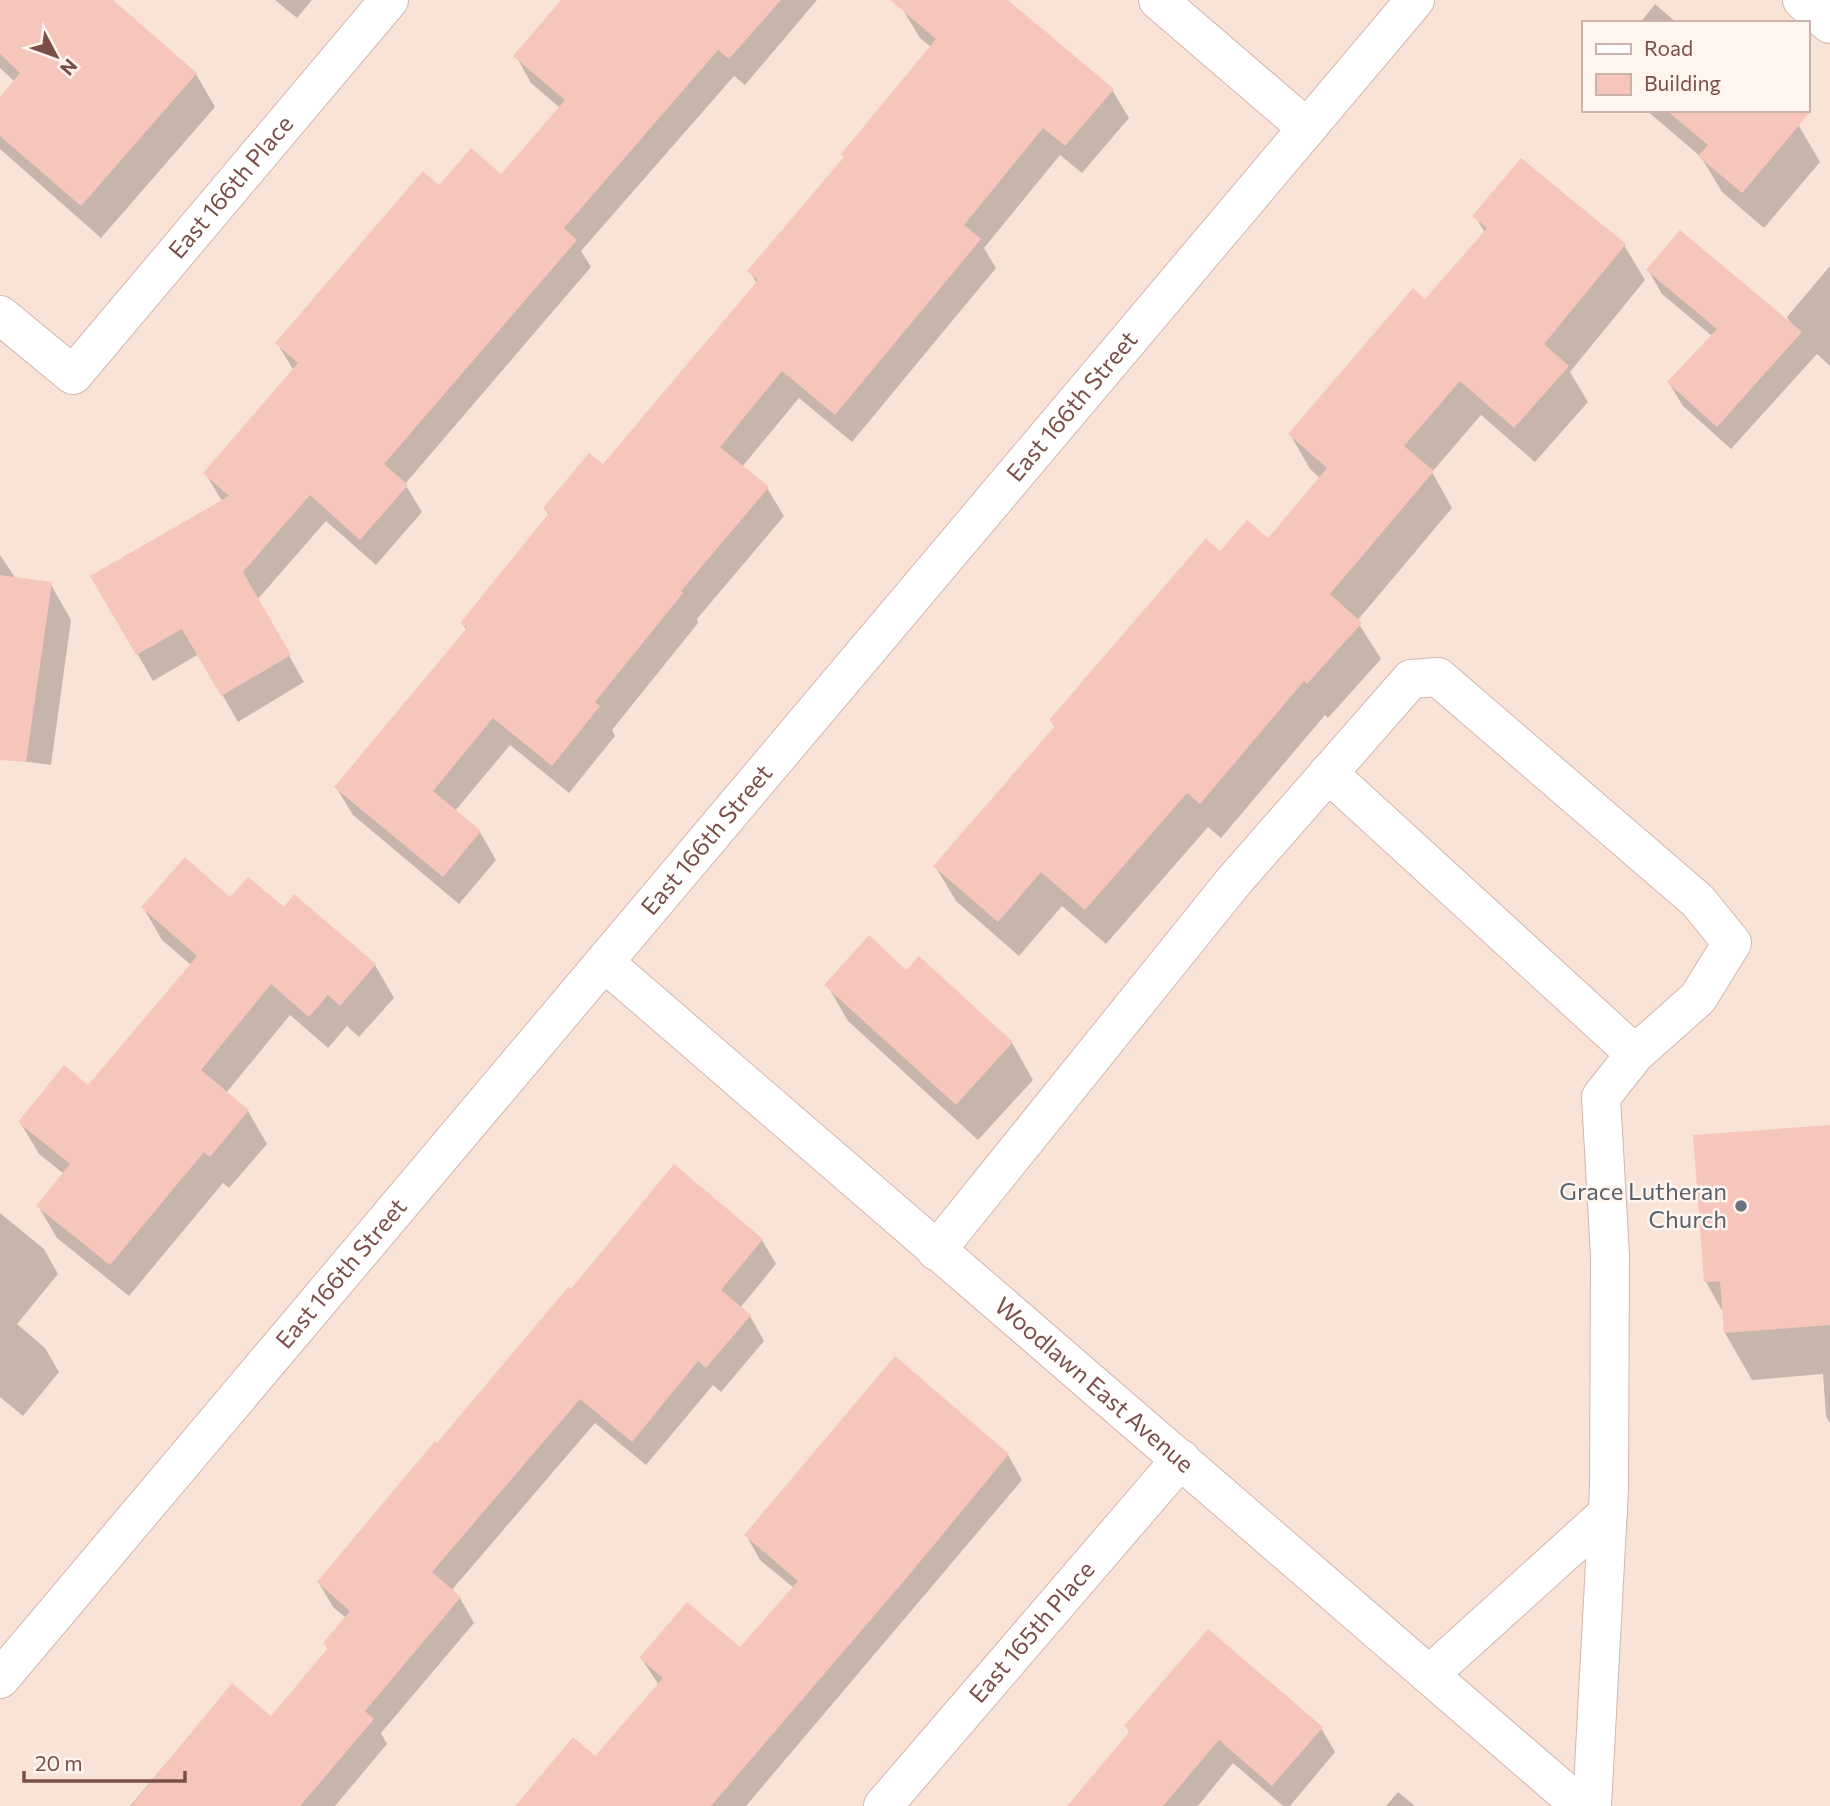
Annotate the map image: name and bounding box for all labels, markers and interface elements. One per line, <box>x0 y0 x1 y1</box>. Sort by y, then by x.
north arrow <box>21 21 91 91</box>
legend <box>1582 21 1809 112</box>
text: Road <box>1644 35 1693 60</box>
text: N <box>56 55 83 80</box>
text: Building <box>1644 70 1721 95</box>
street label: East 166th Place <box>162 109 299 264</box>
street label: East 166th Street <box>1000 324 1143 487</box>
street label: East 166th Street <box>634 758 777 920</box>
place label: Grace Lutheran Church <box>1559 1176 1727 1233</box>
street label: East 166th Street <box>269 1192 412 1354</box>
marker: Grace Lutheran Church <box>1733 1198 1749 1214</box>
street label: Woodlawn East Avenue <box>989 1290 1200 1478</box>
street label: East 165th Place <box>962 1555 1100 1708</box>
scale bar <box>24 1740 186 1784</box>
text: 20 m <box>35 1750 83 1775</box>

